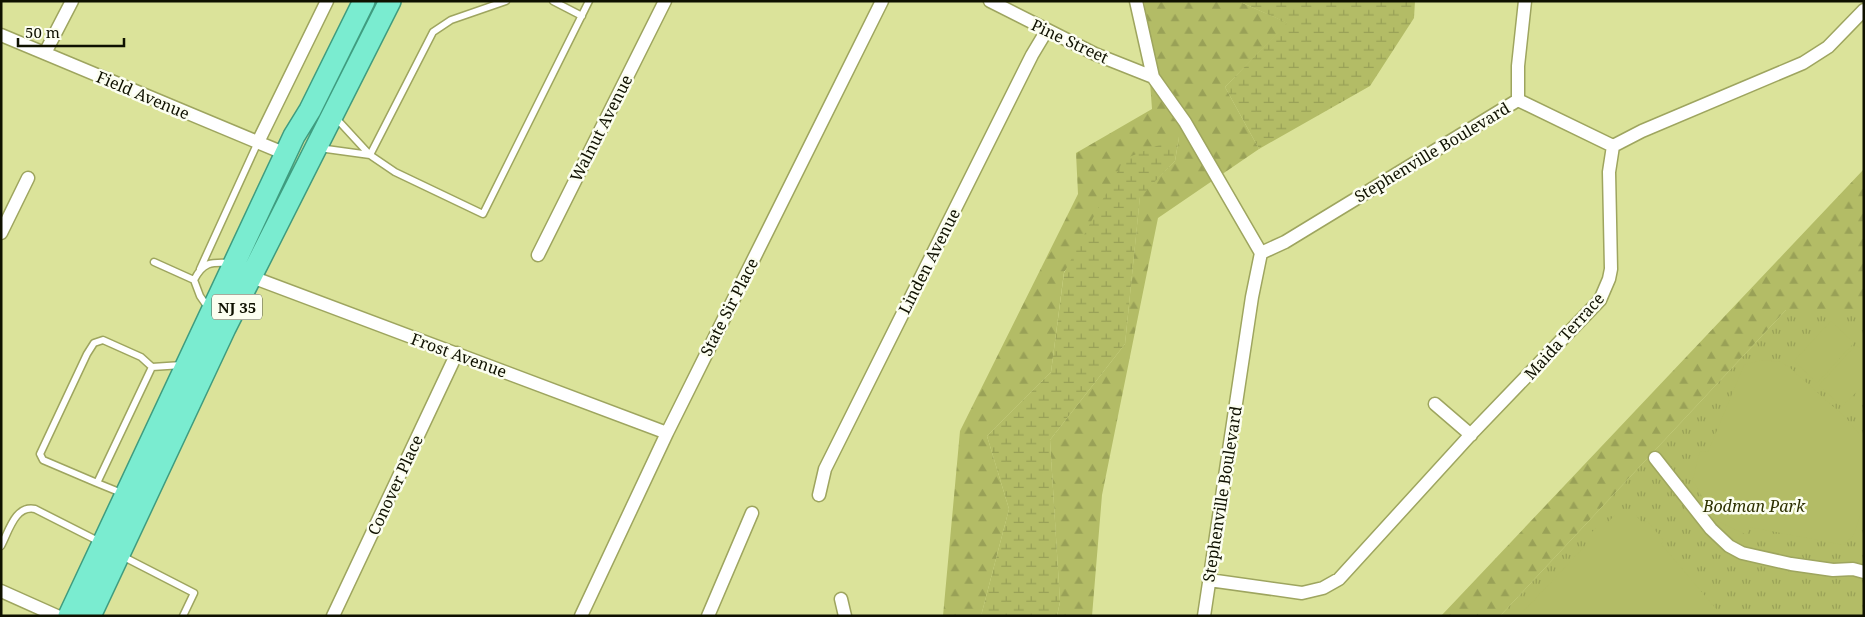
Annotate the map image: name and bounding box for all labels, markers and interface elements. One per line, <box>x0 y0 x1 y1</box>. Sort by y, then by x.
street label: Pine Street <box>1028 14 1112 69</box>
scale bar <box>18 15 124 47</box>
text: 50 m <box>25 22 60 42</box>
street label: Field Avenue <box>93 65 193 125</box>
street label: Walnut Avenue <box>565 71 637 185</box>
street label: Stephenville Boulevard <box>1350 97 1514 207</box>
street label: Linden Avenue <box>893 205 965 317</box>
street label: State Sir Place <box>695 254 763 360</box>
street label: Maida Terrace <box>1519 288 1609 384</box>
road number: NJ 35 <box>212 294 262 320</box>
street label: Frost Avenue <box>408 327 510 383</box>
street label: Stephenville Boulevard <box>1197 404 1247 584</box>
street label: Conover Place <box>362 431 428 539</box>
park label: Bodman Park <box>1702 495 1806 517</box>

